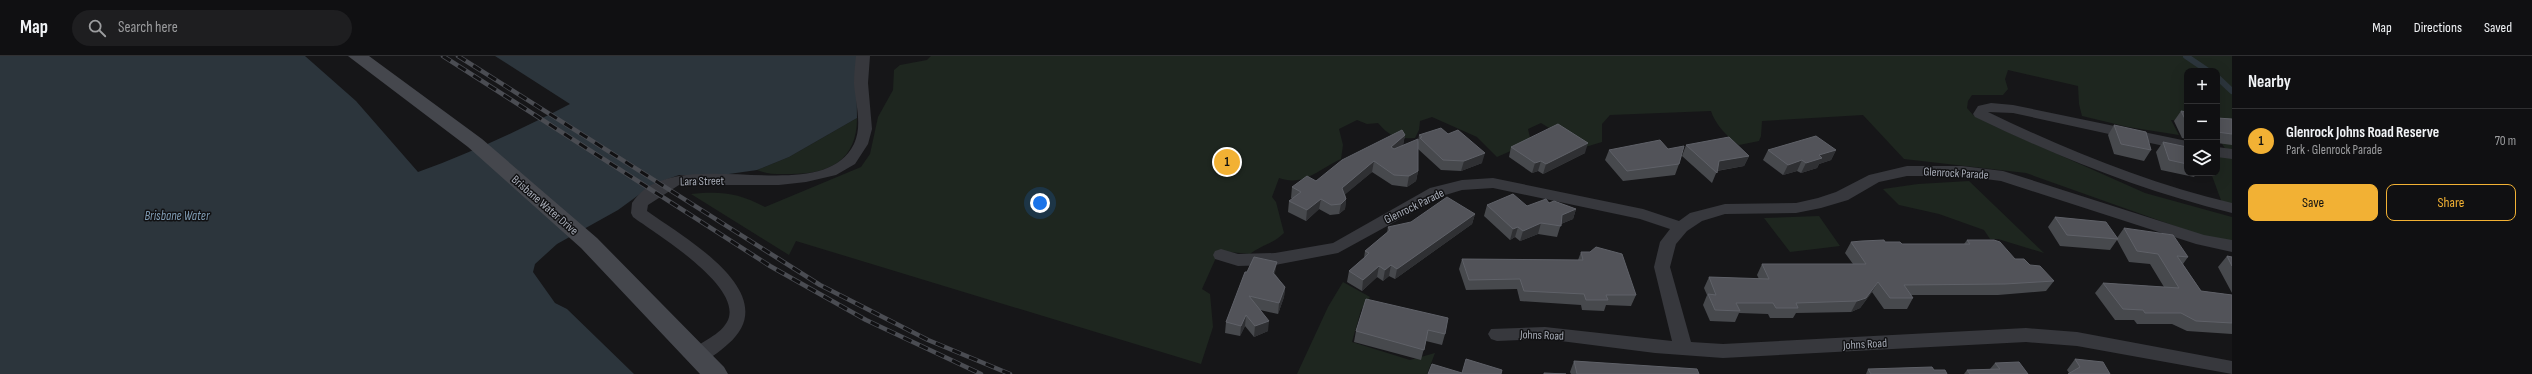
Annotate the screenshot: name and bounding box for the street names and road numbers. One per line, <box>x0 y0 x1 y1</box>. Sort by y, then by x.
street label: Glenrock Parade <box>1923 164 1989 183</box>
street label: Brisbane Water Drive <box>508 172 581 239</box>
street label: Lara Street <box>680 174 725 189</box>
street label: Glenrock Parade <box>1382 185 1447 227</box>
street label: Johns Road <box>1519 327 1564 344</box>
street label: Johns Road <box>1842 336 1887 353</box>

